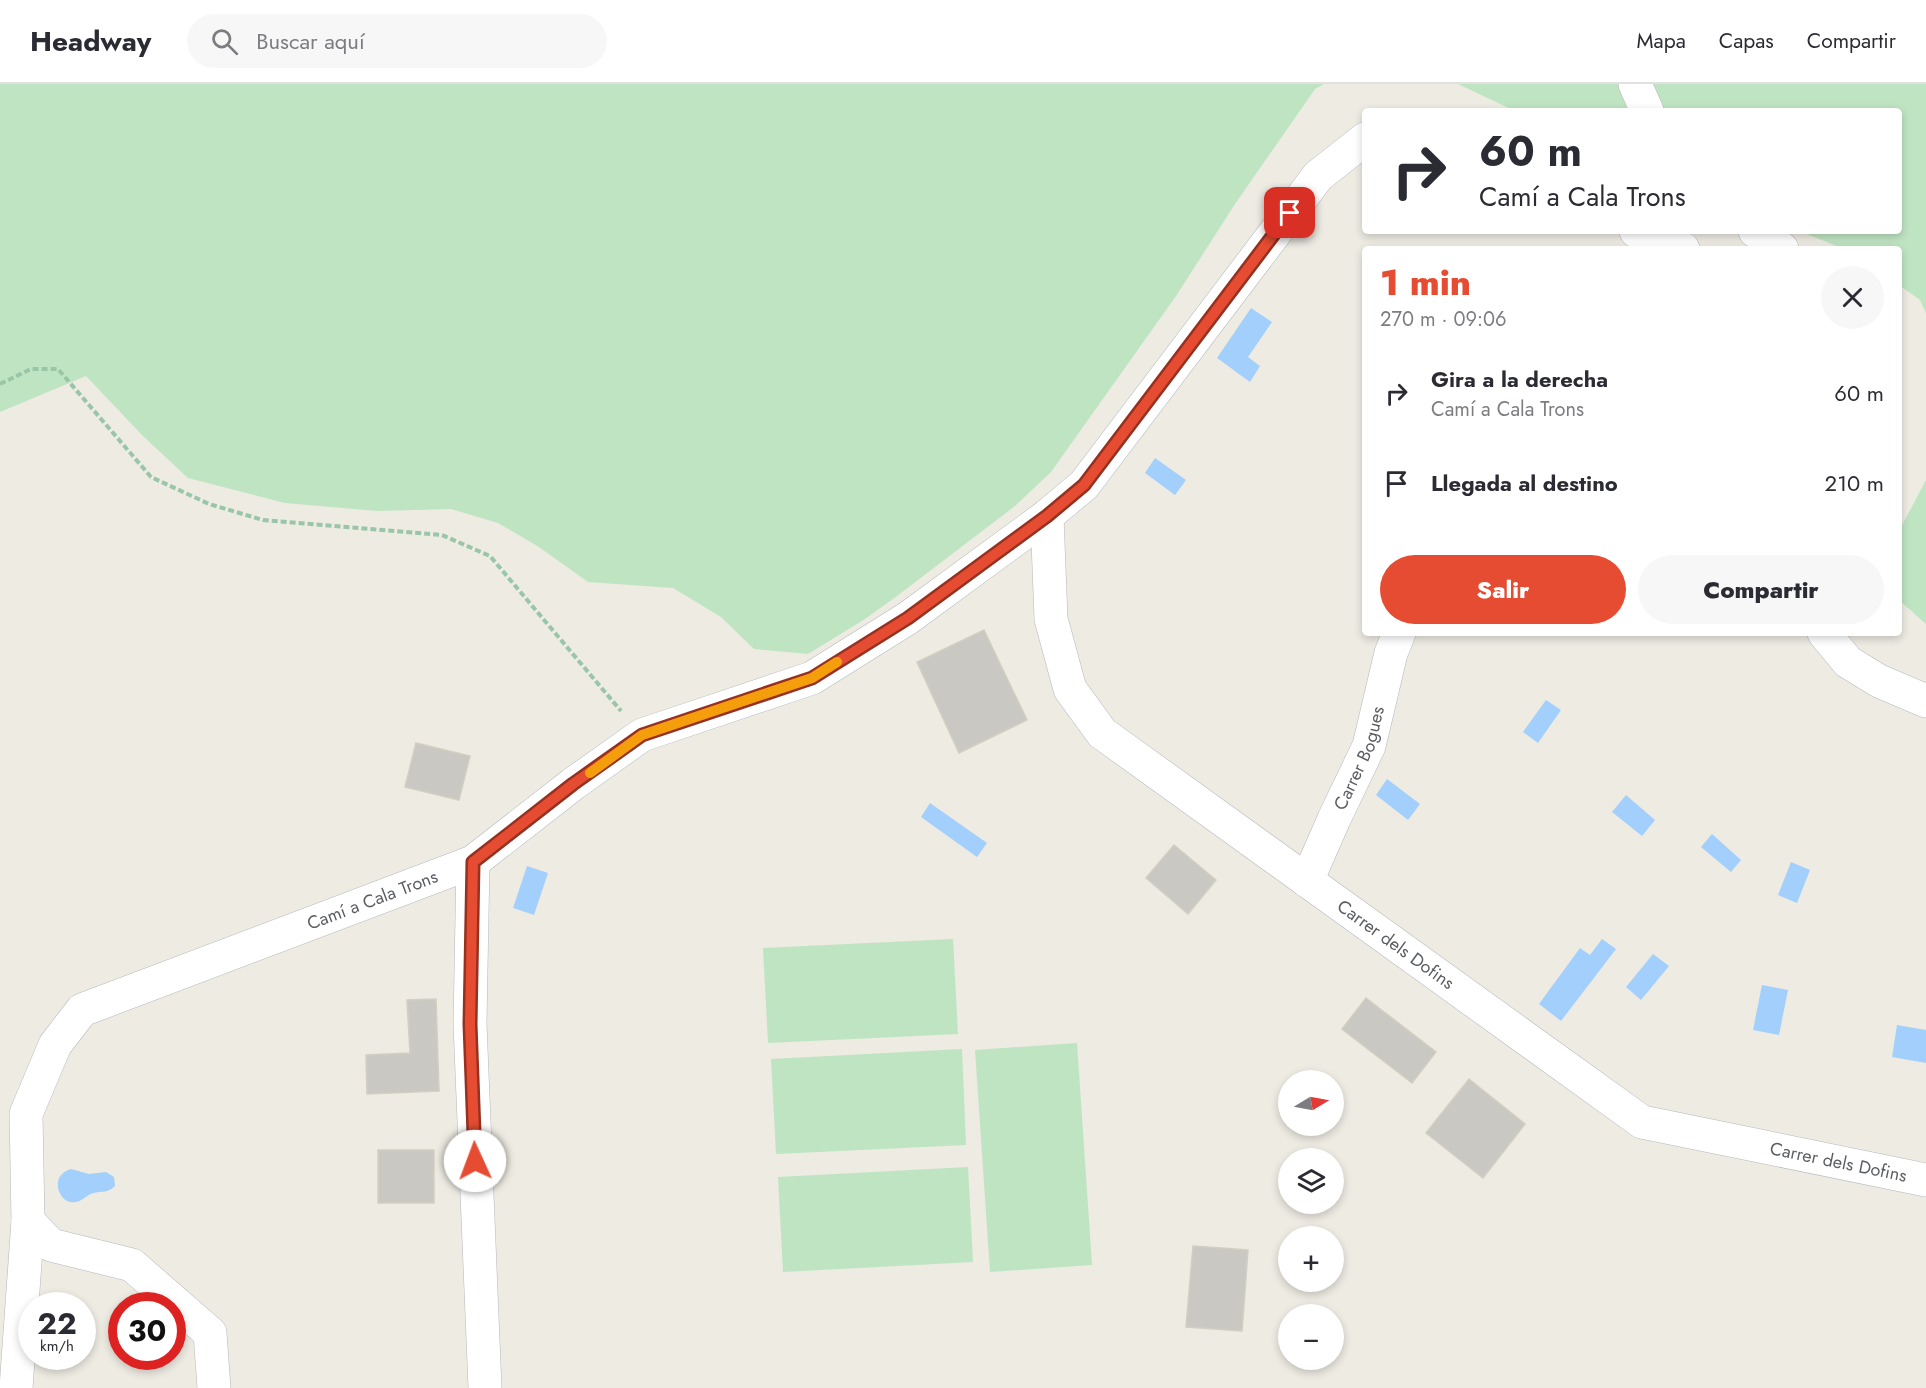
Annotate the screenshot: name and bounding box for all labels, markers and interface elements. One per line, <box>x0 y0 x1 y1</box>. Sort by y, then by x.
search box <box>187 14 607 68</box>
text: Headway <box>30 21 151 62</box>
icon: search <box>208 25 241 58</box>
text: Buscar aquí <box>256 25 365 57</box>
text: Mapa <box>1637 26 1686 56</box>
text: Capas <box>1719 26 1774 56</box>
text: Compartir <box>1807 26 1896 56</box>
text: 60 m <box>1479 121 1582 182</box>
icon: right <box>1380 132 1458 210</box>
text: Camí a Cala Trons <box>1479 177 1686 216</box>
pin <box>1264 187 1315 238</box>
icon: arrive <box>1273 196 1306 229</box>
text: 1 min <box>1380 256 1471 308</box>
button: close <box>1821 266 1884 329</box>
text: 270 m · 09:06 <box>1380 305 1507 334</box>
text: Gira a la derecha <box>1431 363 1608 395</box>
icon: right <box>1380 377 1413 410</box>
text: 60 m <box>1834 377 1884 409</box>
text: Camí a Cala Trons <box>1431 395 1584 424</box>
icon: arrive <box>1380 467 1413 500</box>
text: Llegada al destino <box>1431 467 1618 499</box>
text: 210 m <box>1825 467 1884 499</box>
button: Salir <box>1380 555 1626 624</box>
button: Compartir <box>1638 555 1884 624</box>
street label: Carrer Bogues <box>1327 704 1391 814</box>
street label: Camí a Cala Trons <box>303 864 441 937</box>
street label: Carrer dels Dofins <box>1332 893 1460 996</box>
north arrow <box>1278 1070 1344 1136</box>
map controls <box>1278 1070 1344 1370</box>
position arrow <box>443 1129 507 1193</box>
street label: Carrer dels Dofins <box>1768 1135 1909 1189</box>
button: layers <box>1278 1148 1344 1214</box>
button: + <box>1278 1226 1344 1292</box>
speed limit sign: 30 <box>108 1292 186 1370</box>
text: 22 <box>37 1302 77 1345</box>
button: − <box>1278 1304 1344 1370</box>
text: km/h <box>40 1335 74 1357</box>

